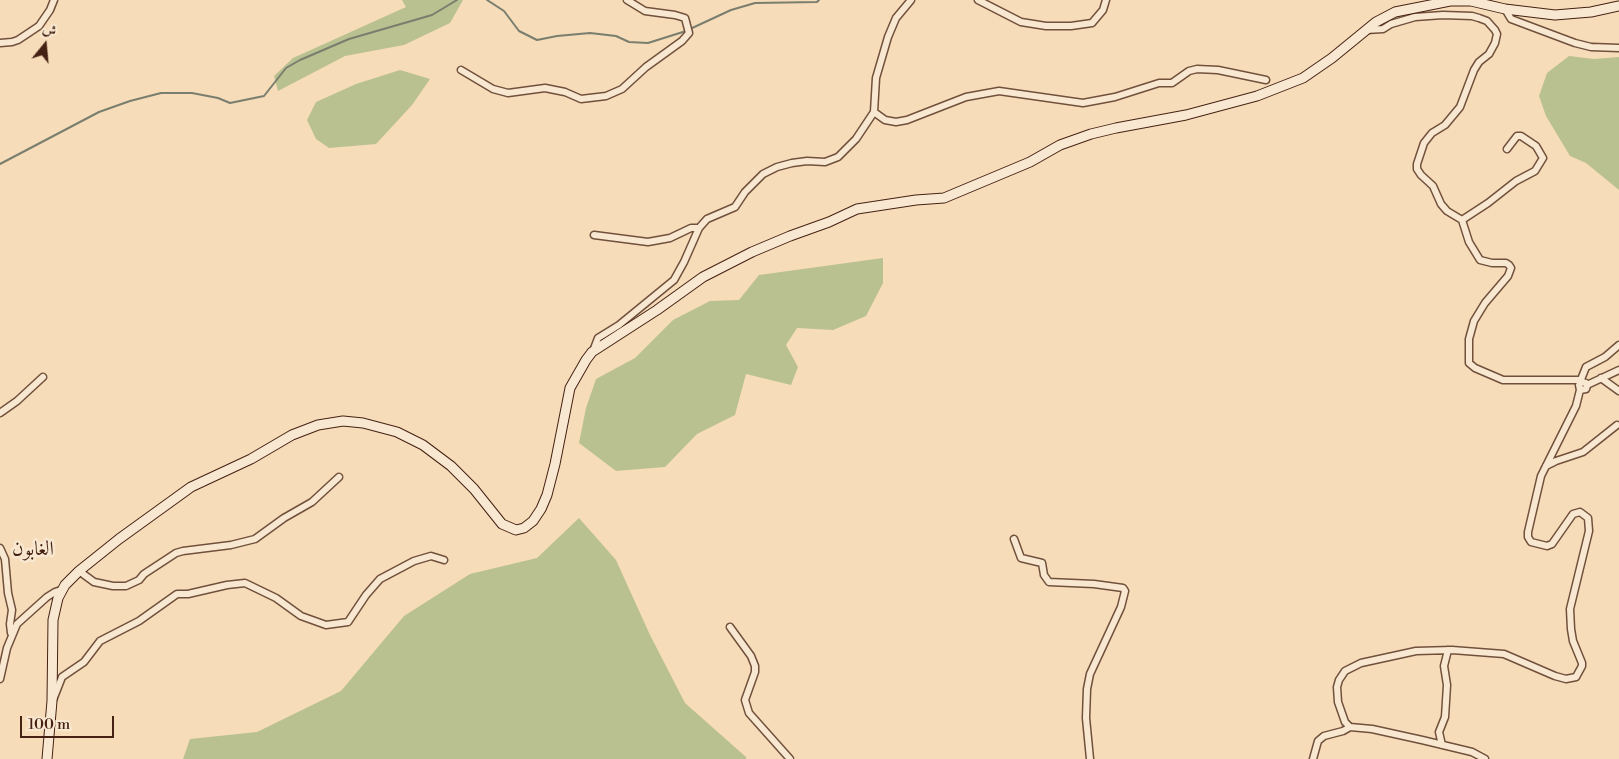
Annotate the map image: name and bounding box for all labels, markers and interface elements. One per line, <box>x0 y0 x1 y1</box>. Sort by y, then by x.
north arrow <box>20 20 70 70</box>
text: ش <box>40 20 59 41</box>
district label: الغابون <box>12 538 54 562</box>
scale bar <box>22 706 116 738</box>
text: 100 m <box>28 715 70 734</box>

